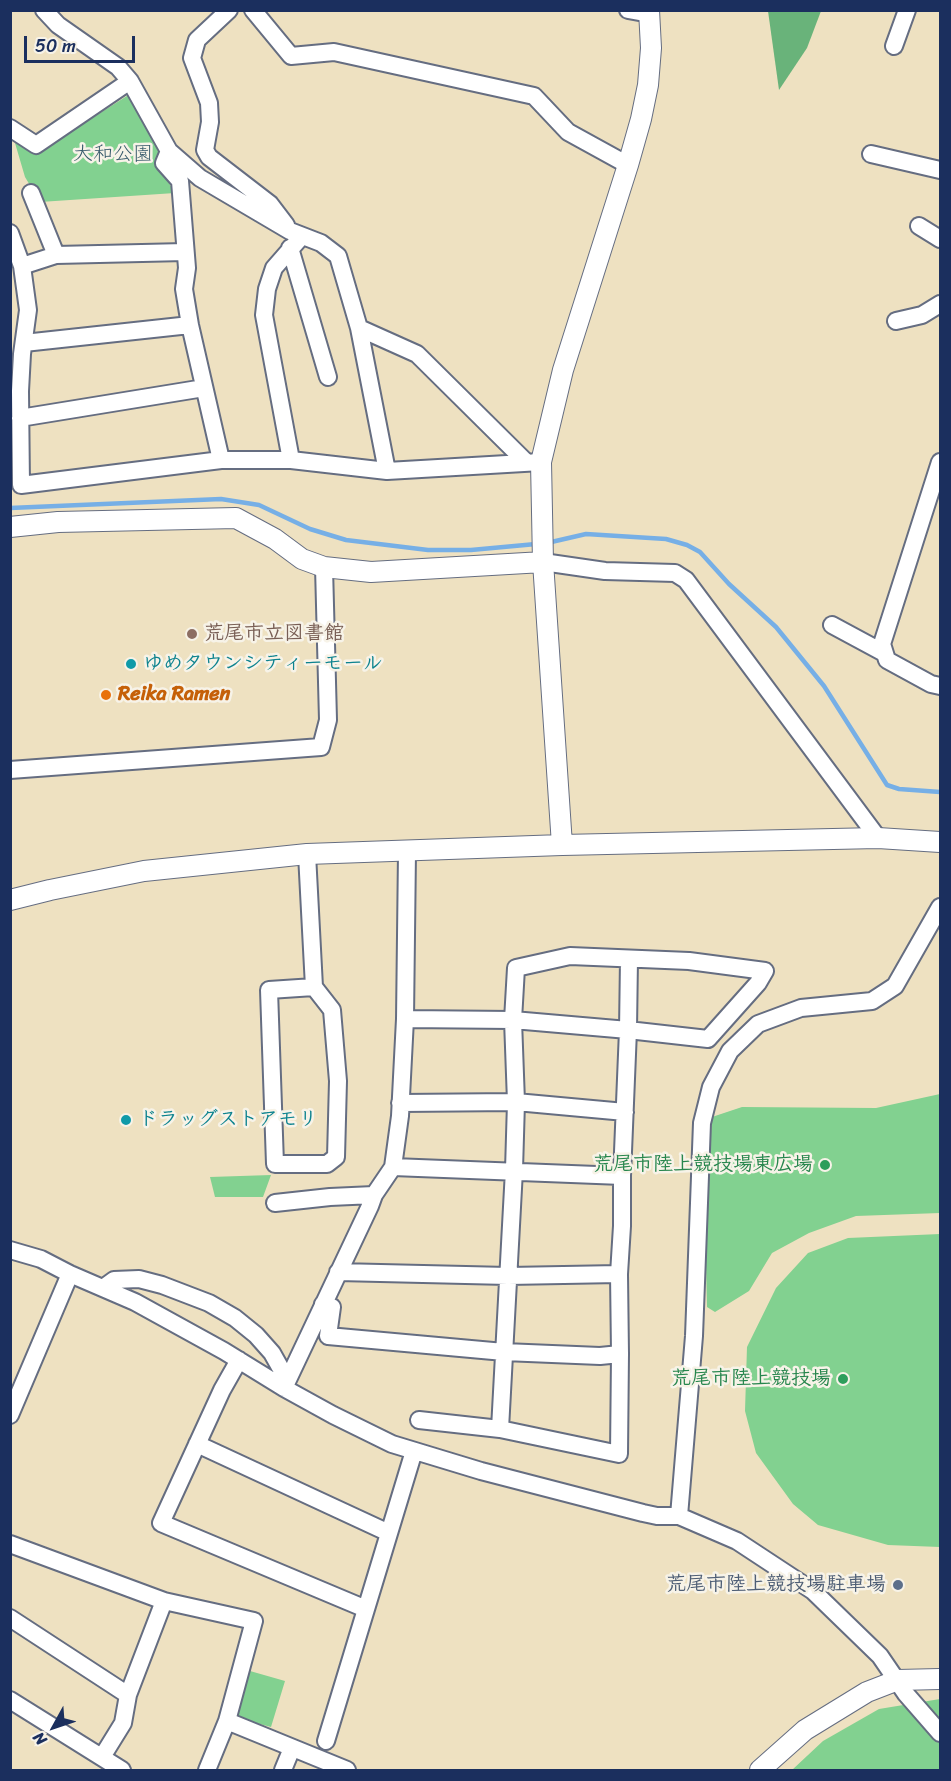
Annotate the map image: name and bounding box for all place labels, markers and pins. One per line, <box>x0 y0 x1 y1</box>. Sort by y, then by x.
place label: 荒尾市立図書館 <box>204 622 344 646</box>
marker: 荒尾市立図書館 <box>185 627 199 641</box>
place label: ゆめタウンシティーモール <box>143 652 383 676</box>
marker: ゆめタウンシティーモール <box>124 657 138 671</box>
place label: Reika Ramen <box>118 683 230 707</box>
marker: Reika Ramen <box>99 688 113 702</box>
place label: ドラッグストアモリ <box>138 1108 318 1132</box>
marker: ドラッグストアモリ <box>119 1113 133 1127</box>
place label: 荒尾市陸上競技場東広場 <box>593 1153 813 1177</box>
marker: 荒尾市陸上競技場東広場 <box>818 1158 832 1172</box>
place label: 荒尾市陸上競技場 <box>671 1367 831 1391</box>
marker: 荒尾市陸上競技場 <box>836 1372 850 1386</box>
place label: 荒尾市陸上競技場駐車場 <box>666 1573 886 1597</box>
marker: 荒尾市陸上競技場駐車場 <box>891 1578 905 1592</box>

